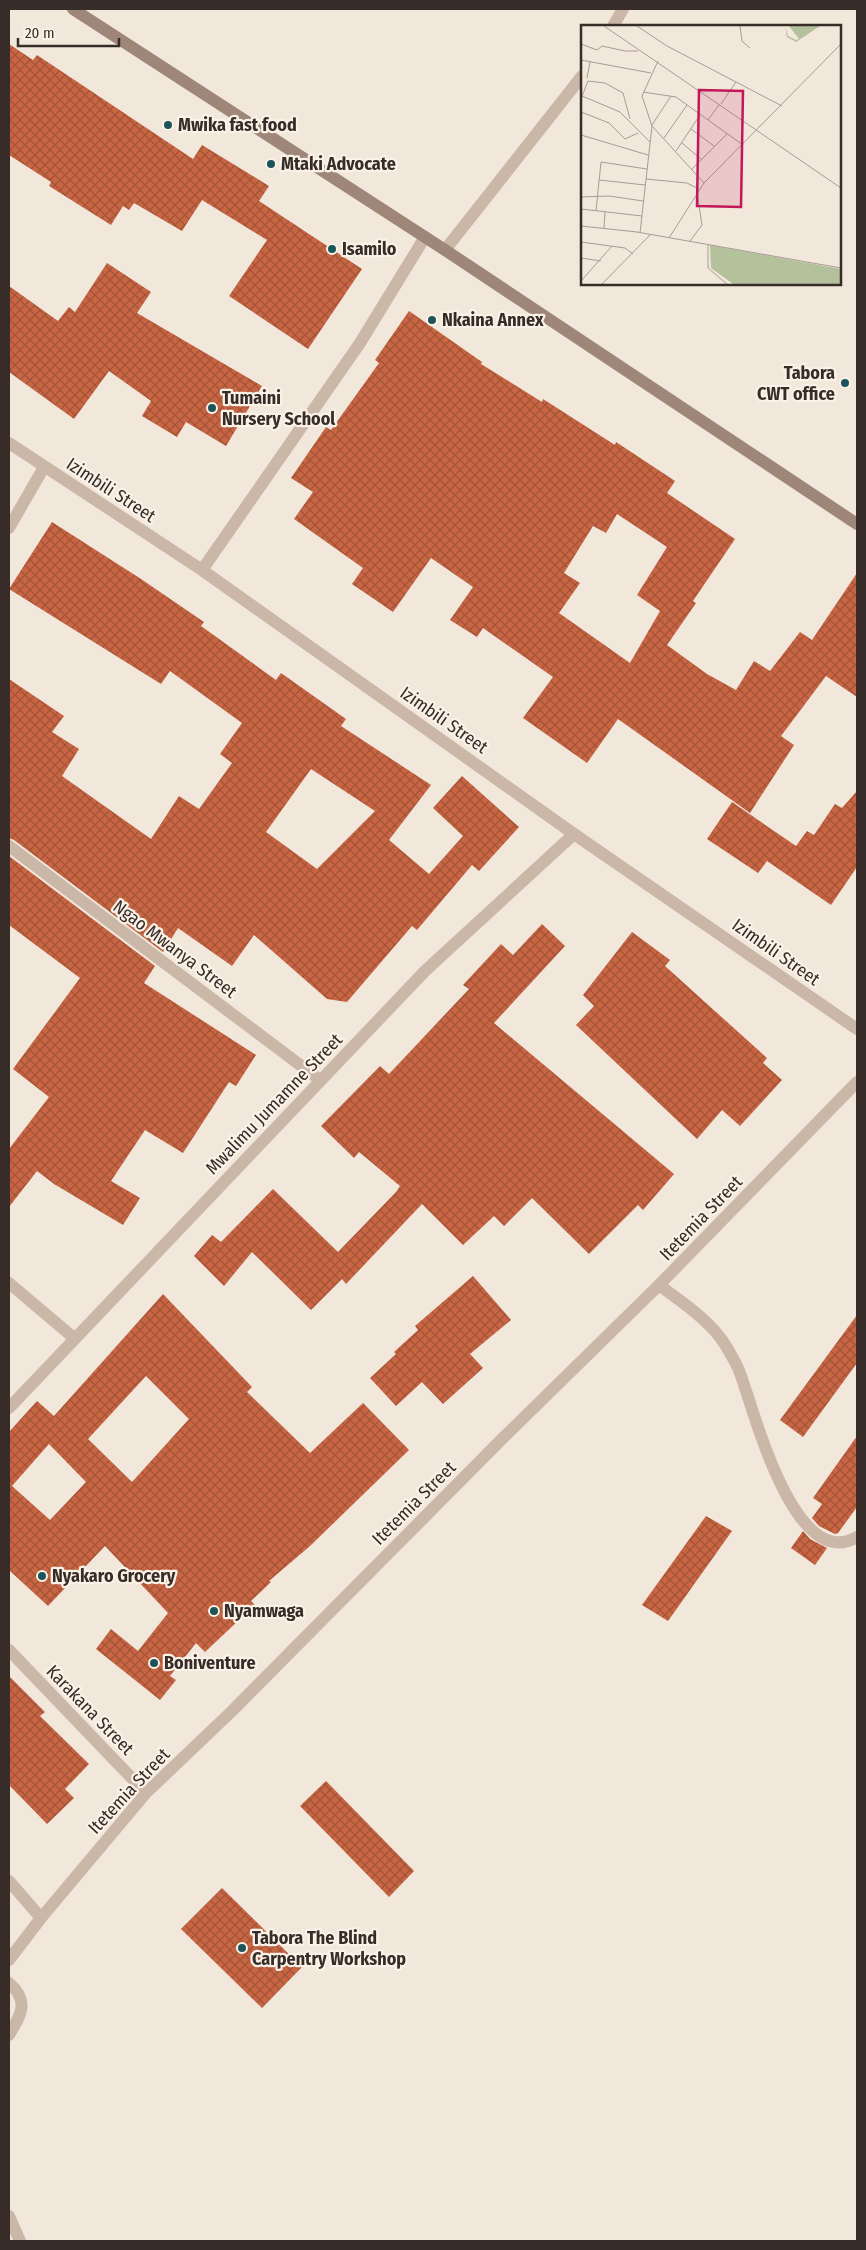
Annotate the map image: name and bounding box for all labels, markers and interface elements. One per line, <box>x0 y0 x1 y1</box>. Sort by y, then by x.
scale bar <box>18 15 119 47</box>
text: 20 m <box>25 24 55 42</box>
inset map <box>581 25 841 285</box>
place label: Mwika fast food <box>178 114 297 136</box>
marker: Mwika fast food <box>162 119 174 131</box>
place label: Mtaki Advocate <box>281 153 396 175</box>
marker: Mtaki Advocate <box>265 158 277 170</box>
place label: Isamilo <box>342 238 397 260</box>
marker: Isamilo <box>326 243 338 255</box>
place label: Nkaina Annex <box>442 309 544 331</box>
marker: Nkaina Annex <box>426 314 438 326</box>
place label: Tabora CWT office <box>757 362 835 405</box>
marker: Tabora CWT office <box>839 377 851 389</box>
place label: Tumaini Nursery School <box>222 387 335 430</box>
marker: Tumaini Nursery School <box>206 402 218 414</box>
street label: Izimbili Street <box>62 453 160 527</box>
street label: Izimbili Street <box>396 682 492 758</box>
street label: Ngao Mwanya Street <box>109 895 241 1003</box>
street label: Izimbili Street <box>728 914 824 990</box>
street label: Mwalimu Jumamne Street <box>201 1029 347 1179</box>
street label: Itetemia Street <box>655 1171 747 1265</box>
street label: Itetemia Street <box>368 1456 461 1549</box>
place label: Nyakaro Grocery <box>52 1565 176 1587</box>
marker: Nyakaro Grocery <box>36 1570 48 1582</box>
place label: Nyamwaga <box>224 1600 304 1622</box>
marker: Nyamwaga <box>208 1605 220 1617</box>
place label: Boniventure <box>164 1652 256 1674</box>
marker: Boniventure <box>148 1657 160 1669</box>
street label: Karakana Street <box>42 1660 138 1760</box>
street label: Itetemia Street <box>84 1743 174 1839</box>
place label: Tabora The Blind Carpentry Workshop <box>252 1927 406 1970</box>
marker: Tabora The Blind Carpentry Workshop <box>236 1942 248 1954</box>

